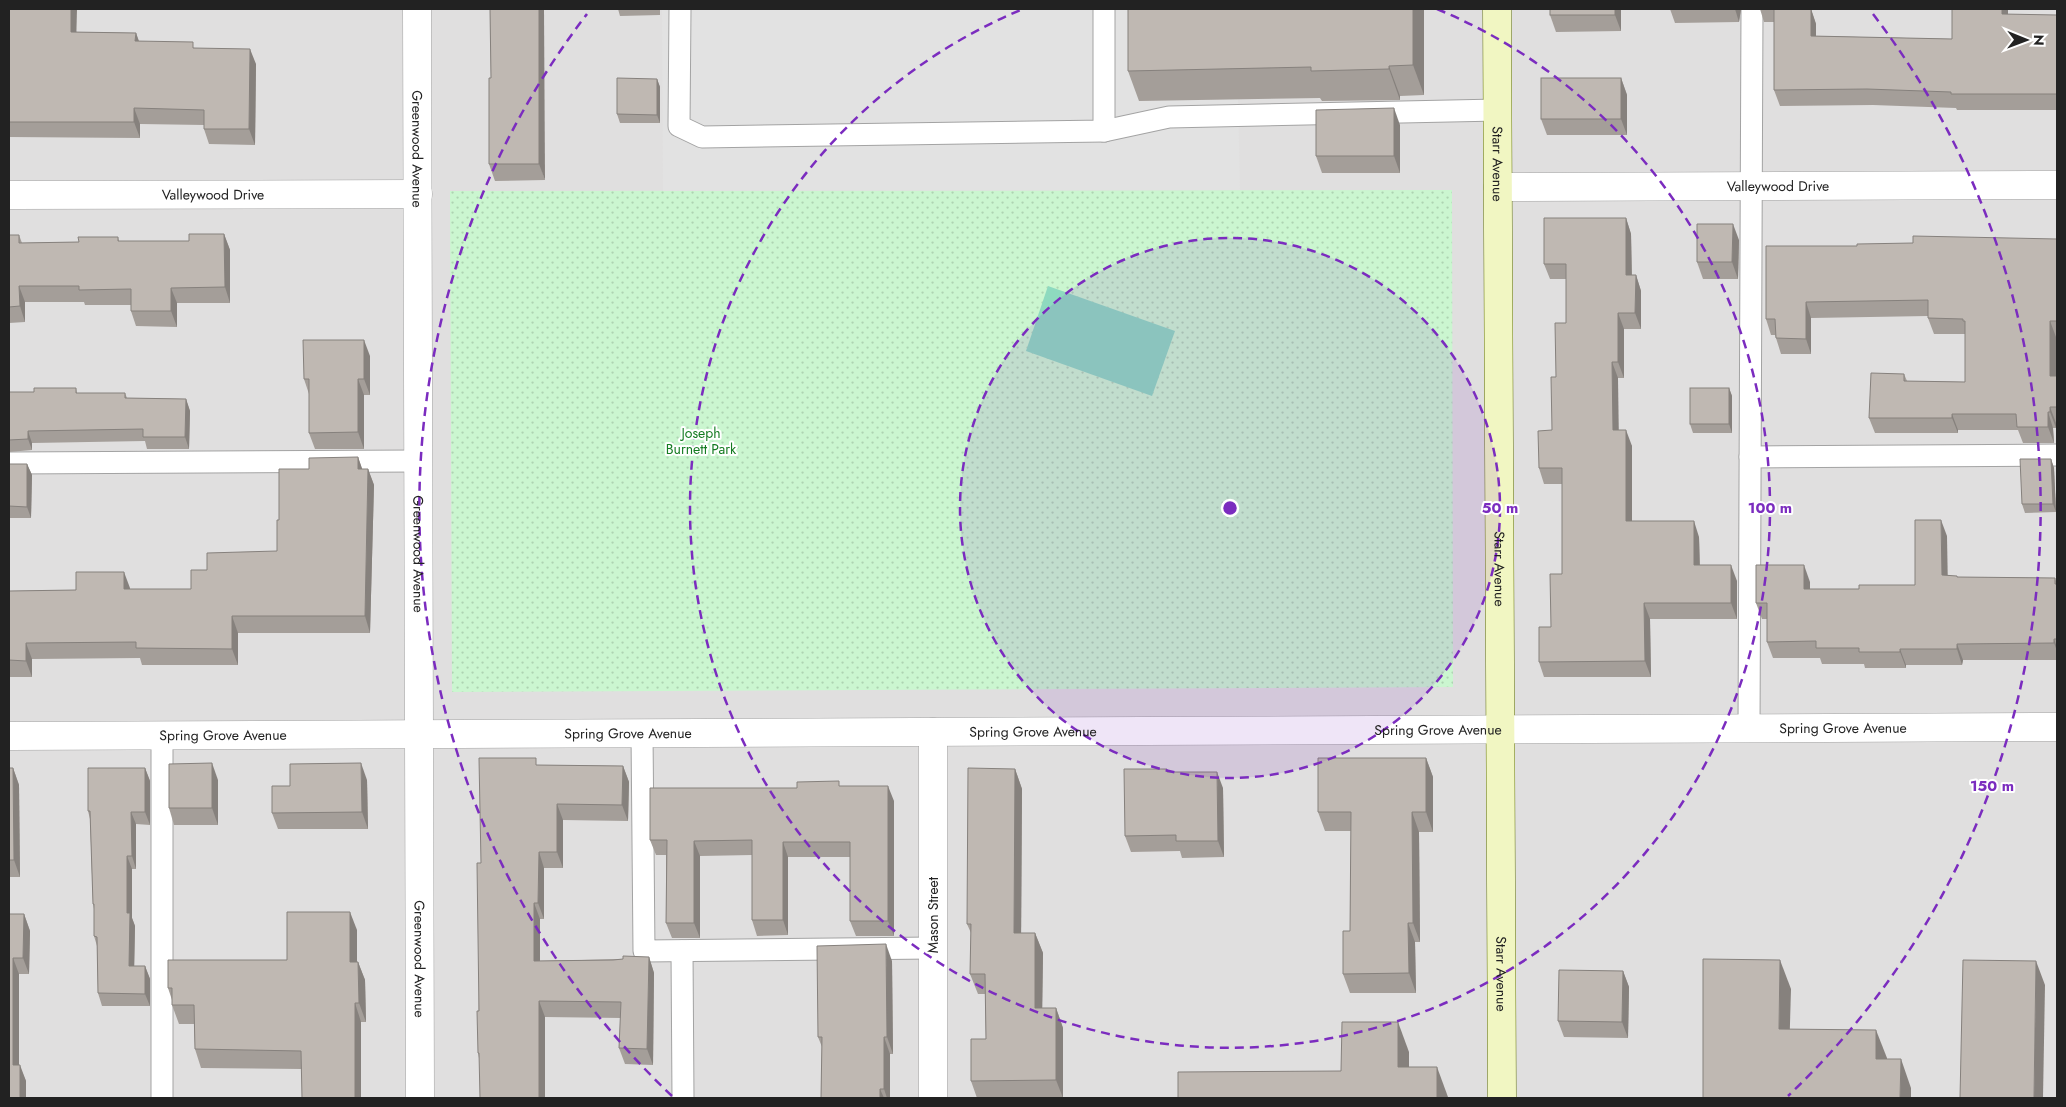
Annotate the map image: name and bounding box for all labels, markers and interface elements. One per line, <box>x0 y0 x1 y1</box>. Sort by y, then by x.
north arrow <box>2001 15 2051 65</box>
text: N <box>2029 34 2049 46</box>
street label: Greenwood Avenue <box>407 90 428 208</box>
street label: Starr Avenue <box>1488 126 1508 202</box>
street label: Valleywood Drive <box>1727 176 1829 196</box>
street label: Valleywood Drive <box>162 184 264 205</box>
park label: Joseph Burnett Park <box>666 423 737 459</box>
street label: Greenwood Avenue <box>408 495 429 613</box>
text: 50 m <box>1482 497 1518 519</box>
text: 100 m <box>1748 497 1792 519</box>
centre of rings <box>1221 499 1239 517</box>
street label: Starr Avenue <box>1489 531 1510 607</box>
street label: Spring Grove Avenue <box>1779 718 1907 738</box>
street label: Spring Grove Avenue <box>1374 719 1502 740</box>
street label: Spring Grove Avenue <box>969 721 1097 742</box>
street label: Spring Grove Avenue <box>564 723 692 744</box>
street label: Spring Grove Avenue <box>159 725 287 745</box>
text: 150 m <box>1970 775 2014 797</box>
street label: Mason Street <box>923 876 943 953</box>
street label: Greenwood Avenue <box>409 900 430 1018</box>
street label: Starr Avenue <box>1491 936 1512 1012</box>

